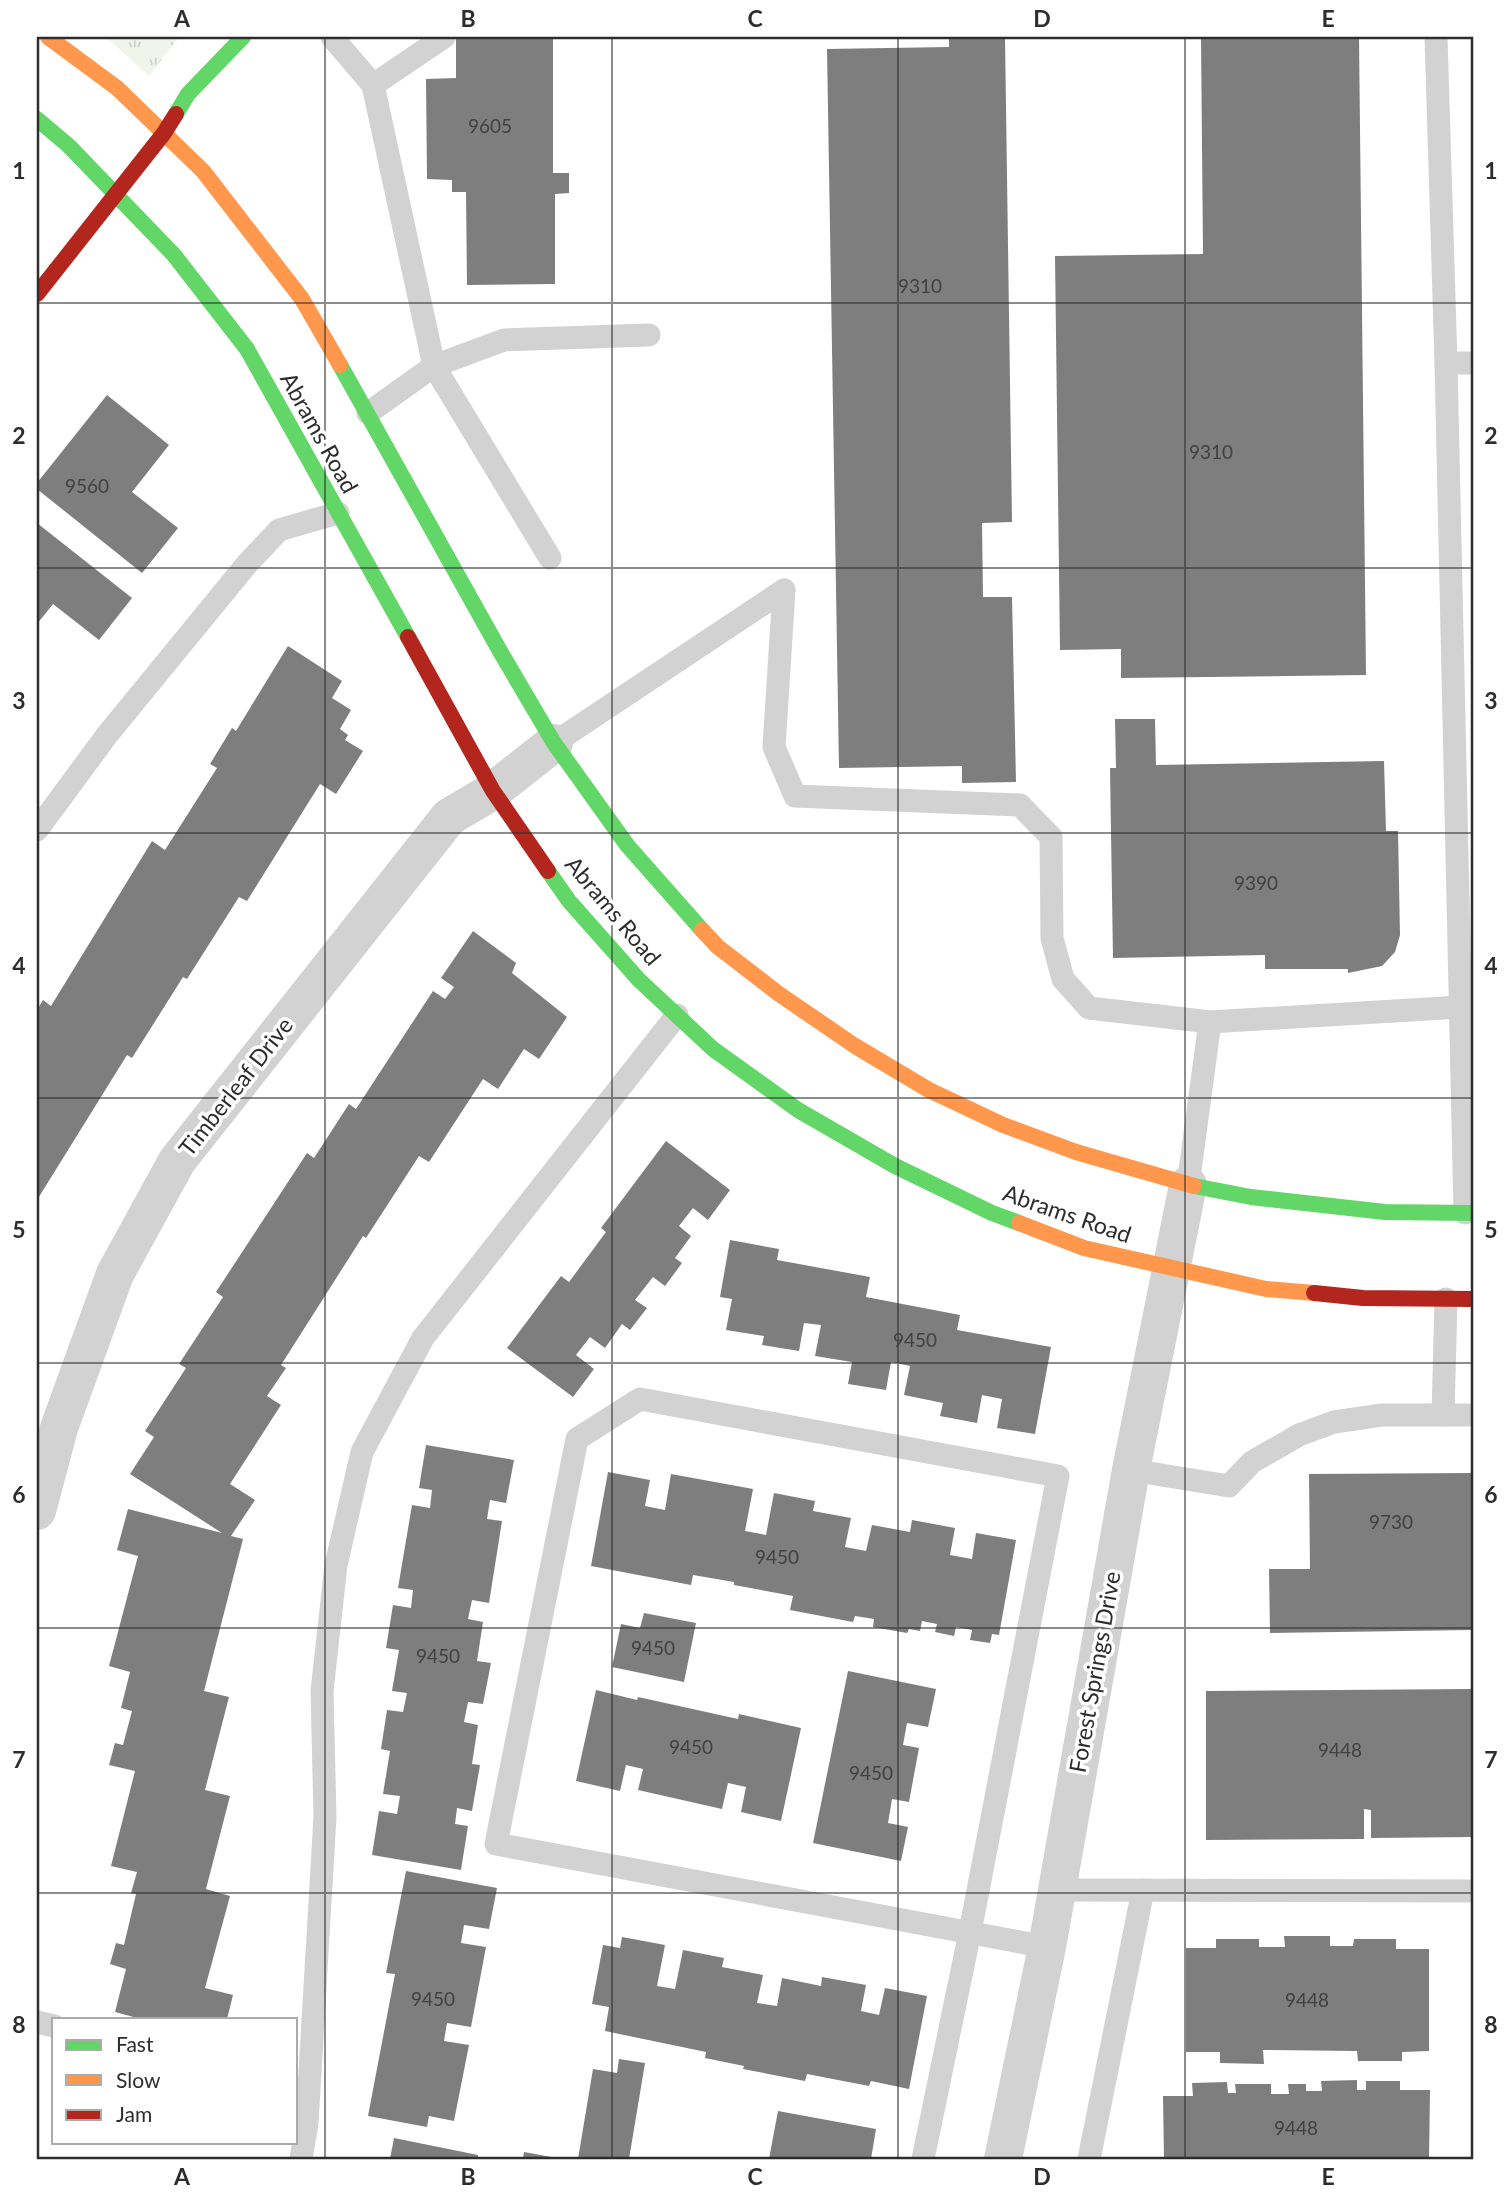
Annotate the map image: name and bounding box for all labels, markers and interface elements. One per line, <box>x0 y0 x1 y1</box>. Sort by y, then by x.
text: A <box>173 4 191 32</box>
text: B <box>460 4 476 32</box>
text: C <box>747 4 763 32</box>
text: D <box>1033 4 1051 32</box>
text: E <box>1321 4 1335 32</box>
house number: 9605 <box>468 114 512 137</box>
text: 1 <box>12 156 26 184</box>
text: 1 <box>1484 156 1498 184</box>
house number: 9310 <box>898 274 942 297</box>
street label: Abrams Road <box>275 367 365 498</box>
text: 2 <box>12 421 26 449</box>
text: 2 <box>1484 421 1498 449</box>
house number: 9310 <box>1189 440 1233 463</box>
house number: 9560 <box>65 474 109 497</box>
text: 3 <box>12 686 26 714</box>
text: 3 <box>1484 686 1498 714</box>
street label: Abrams Road <box>560 850 667 971</box>
house number: 9390 <box>1234 871 1278 894</box>
text: 4 <box>12 951 26 979</box>
text: 4 <box>1484 951 1498 979</box>
street label: Timberleaf Drive <box>172 1011 298 1161</box>
street label: Abrams Road <box>1000 1178 1135 1248</box>
text: 5 <box>12 1215 26 1243</box>
text: 5 <box>1484 1215 1498 1243</box>
house number: 9450 <box>893 1328 937 1351</box>
text: 6 <box>12 1480 26 1508</box>
text: 6 <box>1484 1480 1498 1508</box>
house number: 9730 <box>1369 1510 1413 1533</box>
house number: 9450 <box>755 1545 799 1568</box>
street label: Forest Springs Drive <box>1063 1569 1125 1775</box>
house number: 9450 <box>631 1636 675 1659</box>
house number: 9450 <box>416 1644 460 1667</box>
house number: 9450 <box>669 1735 713 1758</box>
house number: 9448 <box>1318 1738 1362 1761</box>
text: 7 <box>12 1745 26 1773</box>
text: 7 <box>1484 1745 1498 1773</box>
house number: 9450 <box>849 1761 893 1784</box>
house number: 9450 <box>411 1987 455 2010</box>
house number: 9448 <box>1285 1988 1329 2011</box>
text: 8 <box>12 2010 26 2038</box>
text: 8 <box>1484 2010 1498 2038</box>
legend <box>52 2018 298 2144</box>
text: Fast <box>116 2031 154 2056</box>
text: Slow <box>116 2067 161 2092</box>
text: Jam <box>116 2101 152 2126</box>
house number: 9448 <box>1274 2116 1318 2139</box>
text: A <box>173 2162 191 2190</box>
text: B <box>460 2162 476 2190</box>
text: C <box>747 2162 763 2190</box>
text: D <box>1033 2162 1051 2190</box>
text: E <box>1321 2162 1335 2190</box>

